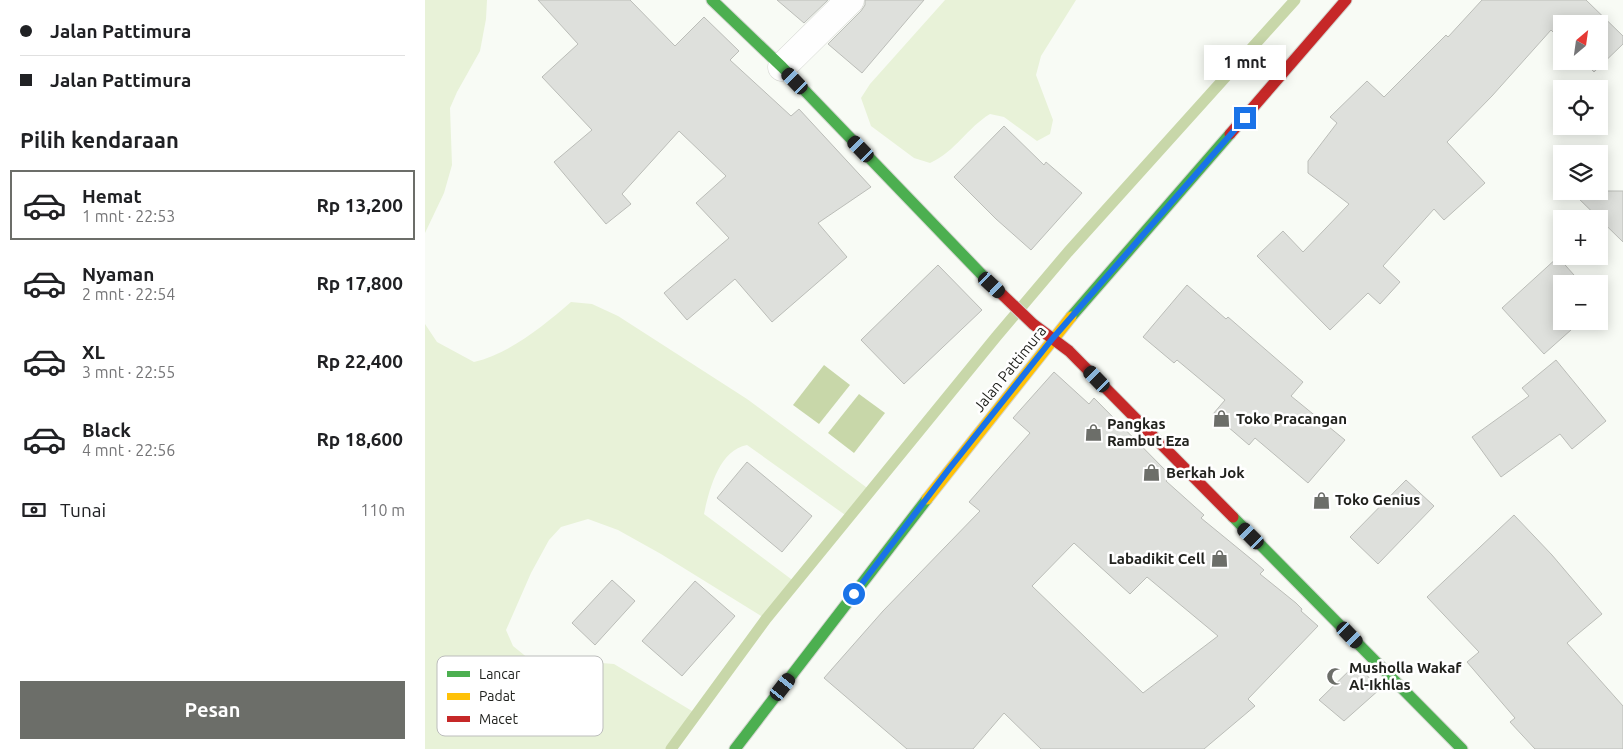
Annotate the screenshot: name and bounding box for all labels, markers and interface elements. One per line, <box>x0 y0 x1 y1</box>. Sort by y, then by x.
north arrow <box>1553 15 1607 70</box>
map controls <box>1553 15 1608 330</box>
text: Jalan Pattimura <box>50 20 191 42</box>
callout: 1 mnt <box>1204 46 1286 80</box>
text: 1 mnt <box>1224 53 1266 71</box>
car <box>779 65 810 97</box>
text: Jalan Pattimura <box>50 69 191 91</box>
button: locate <box>1553 80 1608 135</box>
route end <box>1234 107 1256 129</box>
text: Pilih kendaraan <box>20 127 179 152</box>
car <box>845 133 876 165</box>
button: layers <box>1553 145 1608 200</box>
icon: car <box>22 183 67 228</box>
text: Hemat <box>82 185 142 207</box>
text: Rp 13,200 <box>316 194 403 216</box>
text: 1 mnt · 22:53 <box>82 207 175 225</box>
button: + <box>1553 210 1608 265</box>
icon: car <box>22 261 67 306</box>
text: Nyaman <box>82 263 154 285</box>
car <box>975 269 1008 301</box>
text: Rp 17,800 <box>316 272 403 294</box>
button: − <box>1553 275 1608 330</box>
text: 2 mnt · 22:54 <box>82 285 175 303</box>
street label: Jalan Pattimura <box>970 322 1049 415</box>
icon: car <box>22 339 67 384</box>
text: XL <box>82 341 105 363</box>
text: Rp 22,400 <box>316 350 403 372</box>
text: 3 mnt · 22:55 <box>82 363 175 381</box>
car <box>1081 363 1112 395</box>
shop icon: Toko Pracangan <box>1212 409 1232 429</box>
place label: Toko Pracangan <box>1236 410 1347 427</box>
place label: Pangkas Rambut Eza <box>1107 415 1190 449</box>
icon: car <box>22 417 67 462</box>
text: Black <box>82 419 131 441</box>
shop icon: Pangkas Rambut Eza <box>1083 423 1103 443</box>
text: Rp 18,600 <box>316 428 403 450</box>
text: 4 mnt · 22:56 <box>82 441 175 459</box>
shop icon: Berkah Jok <box>1142 463 1162 483</box>
place label: Berkah Jok <box>1166 464 1245 481</box>
shop icon: Toko Genius <box>1311 490 1331 510</box>
place label: Toko Genius <box>1335 491 1420 508</box>
icon: cash <box>20 496 48 524</box>
text: Tunai <box>60 499 106 521</box>
text: 110 m <box>360 501 405 519</box>
car <box>1235 520 1266 552</box>
shop icon: Labadikit Cell <box>1209 549 1229 569</box>
place label: Labadikit Cell <box>1108 550 1205 567</box>
route start <box>843 583 865 605</box>
car <box>1334 619 1365 651</box>
legend <box>437 656 603 736</box>
place label: Musholla Wakaf Al-Ikhlas <box>1349 659 1462 693</box>
text: Lancar <box>479 666 521 682</box>
mosque icon: Musholla Wakaf Al-Ikhlas <box>1325 667 1345 687</box>
car <box>767 671 798 703</box>
button: Pesan <box>20 681 405 739</box>
text: Padat <box>479 688 516 704</box>
text: Macet <box>479 711 519 727</box>

